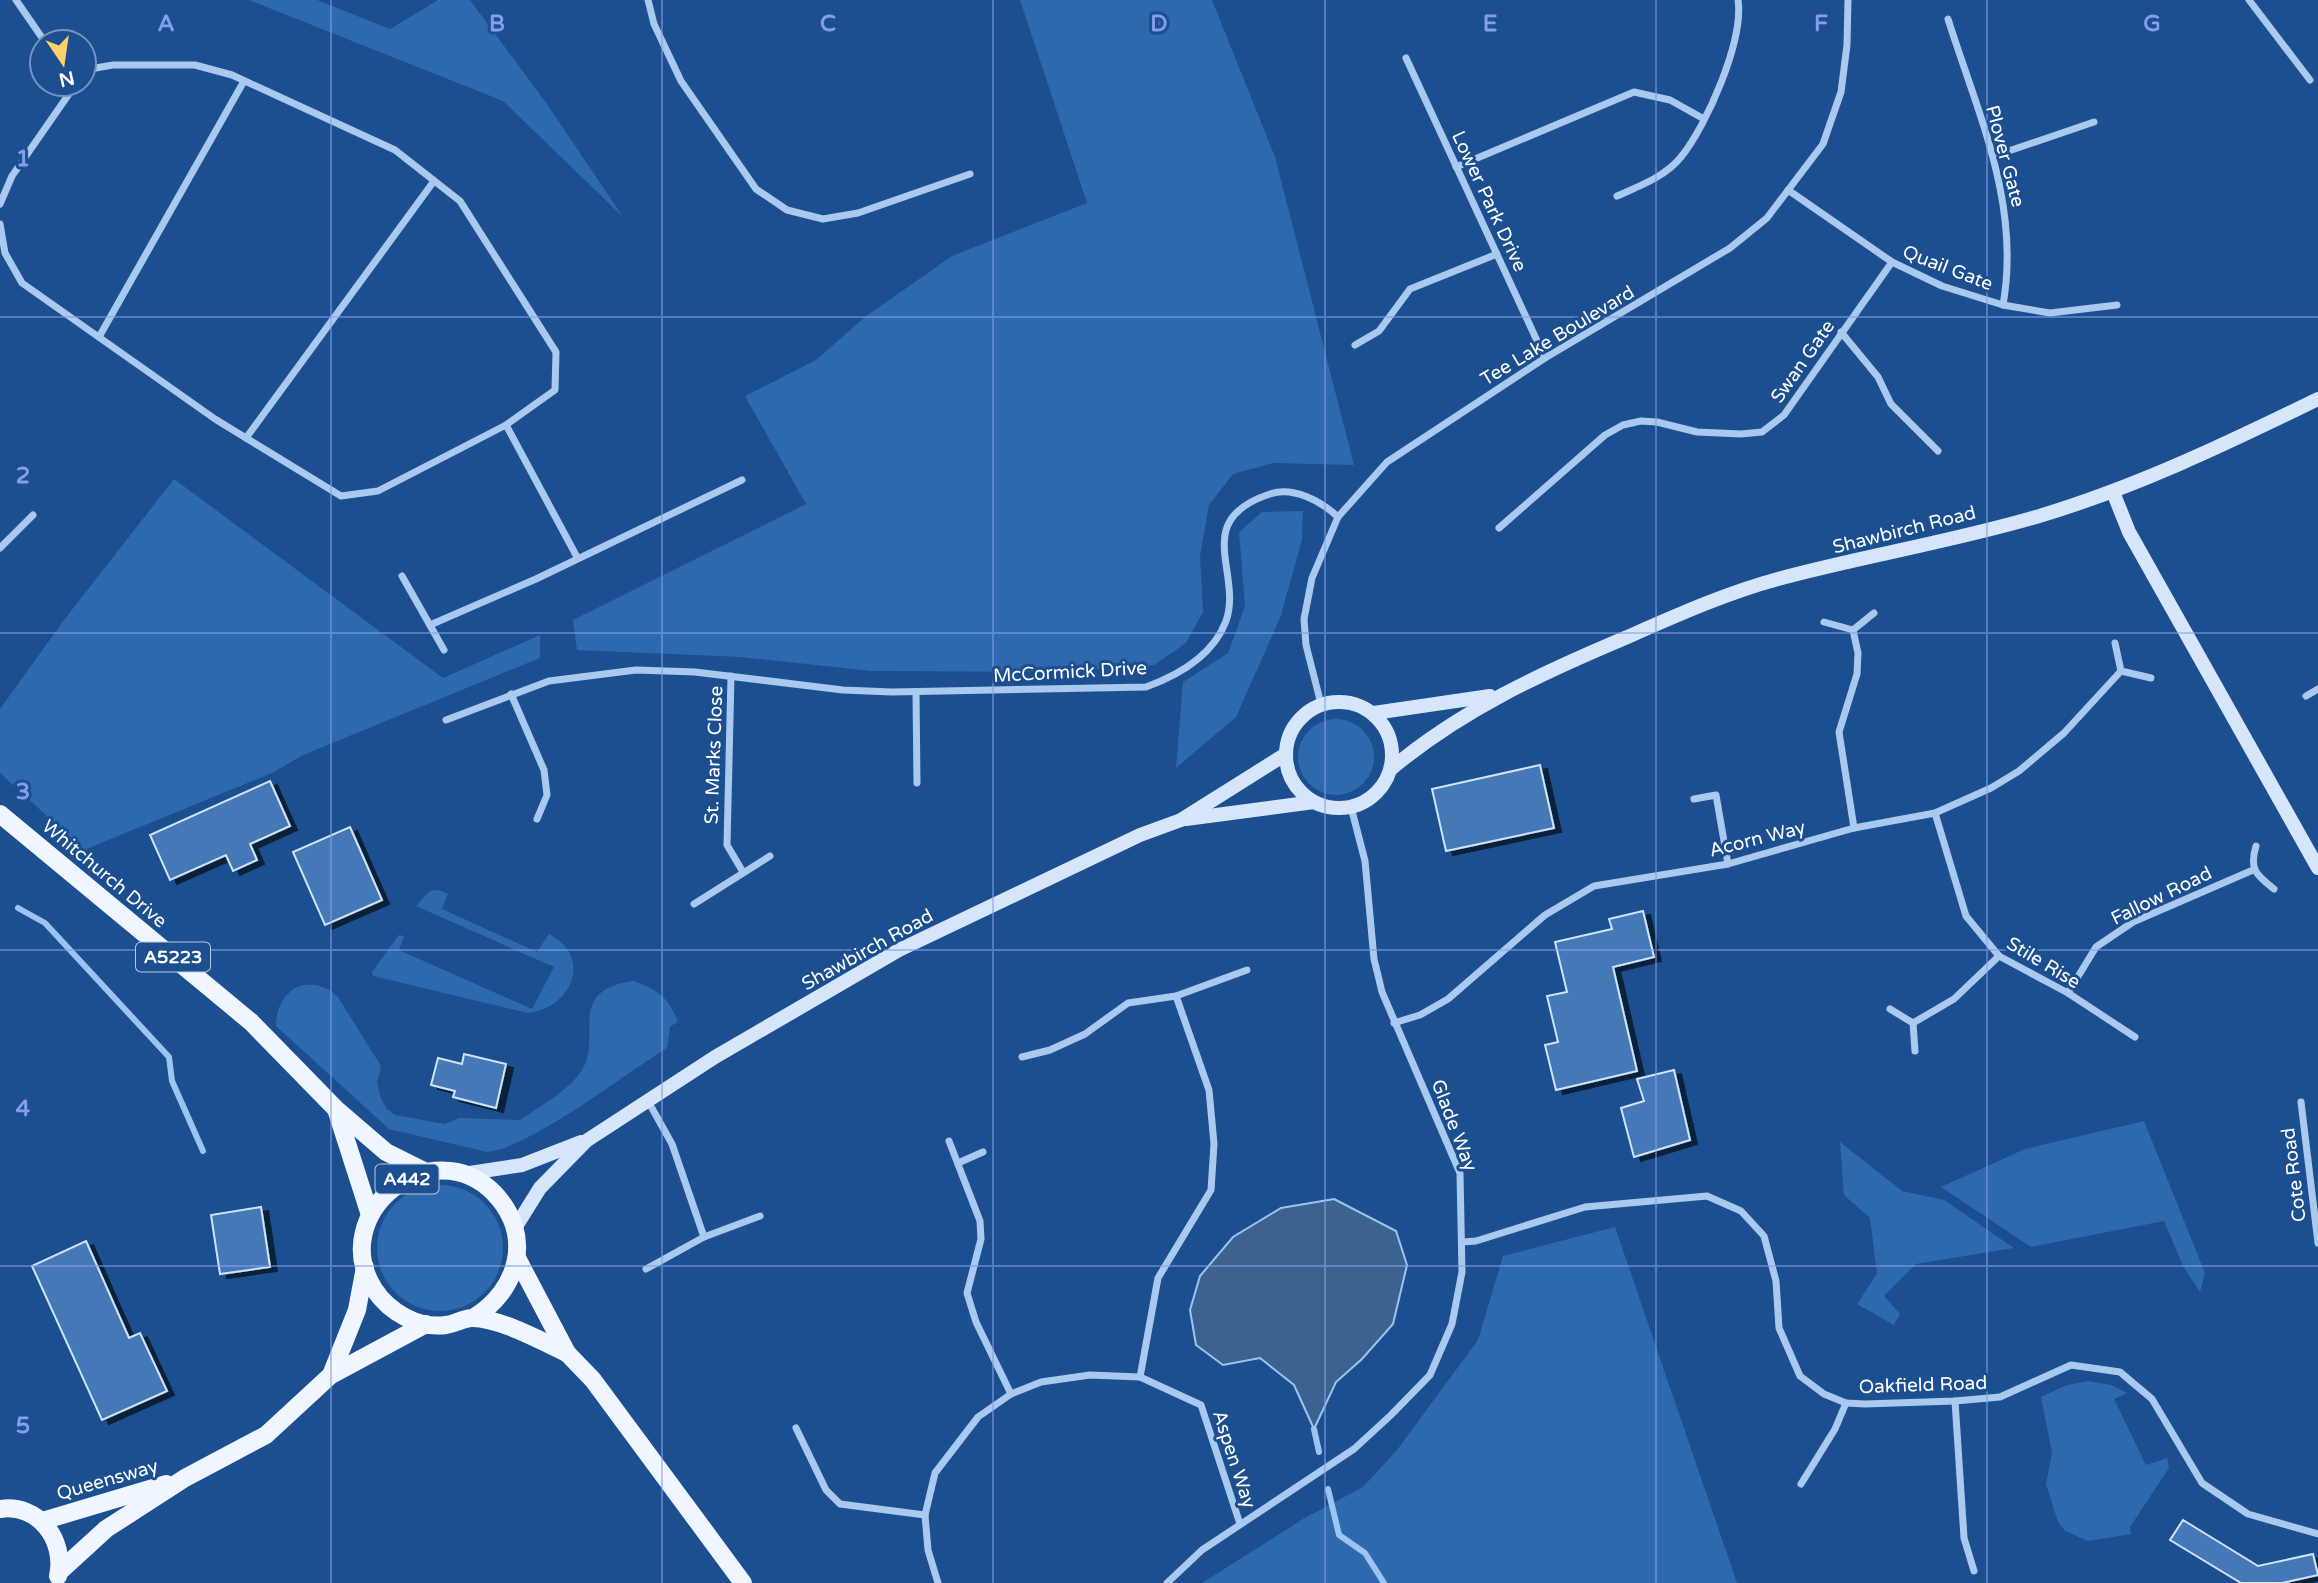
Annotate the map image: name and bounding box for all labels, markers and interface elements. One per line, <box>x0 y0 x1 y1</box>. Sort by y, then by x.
text: A <box>157 10 175 38</box>
text: B <box>489 10 505 38</box>
text: C <box>820 10 836 38</box>
text: D <box>1150 10 1168 38</box>
text: E <box>1483 10 1497 38</box>
text: F <box>1814 10 1828 38</box>
text: G <box>2143 10 2161 38</box>
north arrow <box>28 28 98 98</box>
text: N <box>57 66 77 91</box>
street label: Plover Gate <box>1981 103 2029 210</box>
street label: Lower Park Drive <box>1447 128 1531 275</box>
text: 1 <box>16 145 30 173</box>
street label: Quail Gate <box>1900 241 1996 295</box>
street label: Tee Lake Boulevard <box>1477 281 1638 390</box>
street label: Swan Gate <box>1766 316 1839 407</box>
text: 2 <box>16 462 30 490</box>
street label: Shawbirch Road <box>1830 502 1978 558</box>
street label: McCormick Drive <box>993 657 1148 687</box>
street label: St. Marks Close <box>701 685 727 825</box>
text: 3 <box>16 778 30 806</box>
street label: Whitchurch Drive <box>37 815 171 932</box>
street label: Acorn Way <box>1707 816 1808 862</box>
street label: Fallow Road <box>2107 862 2215 930</box>
street label: Shawbirch Road <box>798 905 937 995</box>
street label: Stile Rise <box>2003 932 2084 993</box>
road number: A5223 <box>136 942 210 972</box>
street label: Glade Way <box>1426 1076 1482 1174</box>
text: 4 <box>16 1095 31 1123</box>
street label: Cote Road <box>2277 1126 2311 1223</box>
road number: A442 <box>376 1164 438 1194</box>
street label: Oakfield Road <box>1858 1372 1988 1398</box>
street label: Aspen Way <box>1208 1408 1260 1511</box>
text: 5 <box>16 1412 30 1440</box>
street label: Queensway <box>54 1455 161 1505</box>

